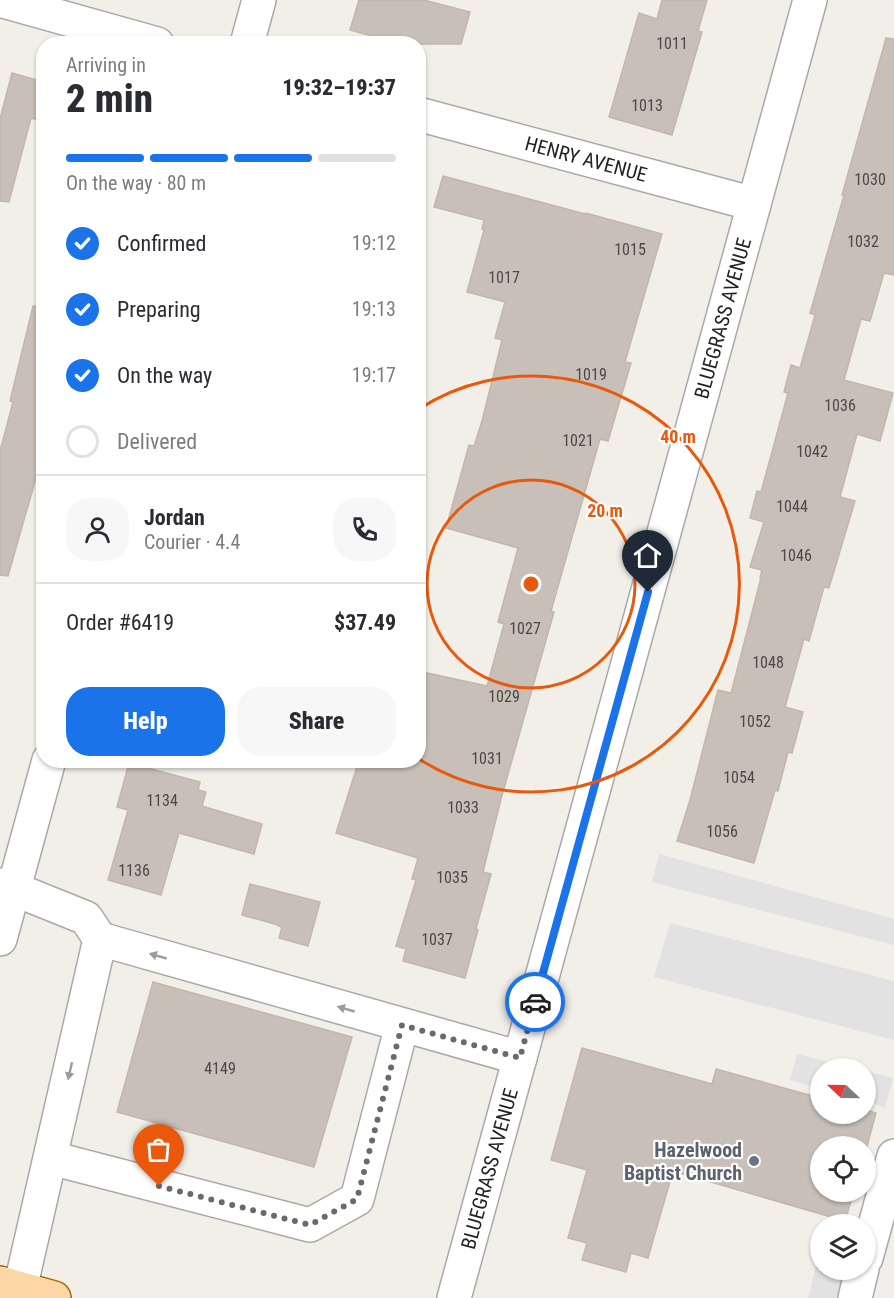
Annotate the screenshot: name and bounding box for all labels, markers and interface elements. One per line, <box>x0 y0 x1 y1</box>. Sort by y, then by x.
house number: 1011 <box>656 34 688 53</box>
text: Arriving in <box>66 53 146 77</box>
text: 19:32–19:37 <box>282 75 396 100</box>
text: 2 min <box>66 76 153 122</box>
house number: 1013 <box>631 96 663 115</box>
street label: HENRY AVENUE <box>522 131 650 187</box>
house number: 1030 <box>854 170 886 189</box>
text: On the way · 80 m <box>66 171 206 195</box>
icon: check <box>66 227 99 260</box>
text: Confirmed <box>117 231 206 256</box>
text: 19:12 <box>352 231 396 255</box>
house number: 1032 <box>847 232 879 251</box>
street label: BLUEGRASS AVENUE <box>689 235 756 401</box>
house number: 1015 <box>614 240 646 259</box>
house number: 1017 <box>488 268 520 287</box>
icon: check <box>66 293 99 326</box>
text: Preparing <box>117 297 201 322</box>
text: 19:13 <box>352 297 396 321</box>
icon: check <box>66 359 99 392</box>
text: On the way <box>117 363 212 388</box>
text: 19:17 <box>352 363 396 387</box>
house number: 1019 <box>575 365 607 384</box>
house number: 1036 <box>824 396 856 415</box>
text: 40 m <box>660 426 696 447</box>
text: Delivered <box>117 429 197 454</box>
house number: 1021 <box>562 431 594 450</box>
house number: 1042 <box>796 442 828 461</box>
house number: 1044 <box>776 497 808 516</box>
button: person <box>66 498 129 561</box>
button: phone <box>333 498 396 561</box>
text: 20 m <box>587 500 623 521</box>
text: Jordan <box>144 505 205 530</box>
text: Courier · 4.4 <box>144 530 240 554</box>
pin <box>622 530 673 592</box>
icon: home <box>631 539 664 572</box>
house number: 1046 <box>780 546 812 565</box>
centre of rings <box>521 574 541 594</box>
text: Order #6419 <box>66 610 174 635</box>
text: $37.49 <box>334 610 396 635</box>
house number: 1027 <box>509 619 541 638</box>
house number: 1048 <box>752 653 784 672</box>
button: Help <box>66 687 225 756</box>
button: Share <box>237 687 396 756</box>
house number: 1029 <box>488 687 520 706</box>
house number: 1052 <box>739 712 771 731</box>
house number: 1031 <box>471 749 503 768</box>
house number: 1054 <box>723 768 755 787</box>
house number: 1134 <box>146 791 178 810</box>
house number: 1033 <box>447 798 479 817</box>
house number: 1056 <box>706 822 738 841</box>
house number: 1136 <box>118 861 150 880</box>
house number: 1035 <box>436 868 468 887</box>
house number: 1037 <box>421 930 453 949</box>
one-way arrow <box>149 951 167 960</box>
courier <box>505 972 565 1032</box>
icon: car <box>519 986 552 1019</box>
one-way arrow <box>337 1004 355 1013</box>
north arrow <box>810 1058 876 1124</box>
map controls <box>810 1058 876 1280</box>
house number: 4149 <box>204 1059 236 1078</box>
one-way arrow <box>65 1061 75 1080</box>
street label: BLUEGRASS AVENUE <box>456 1086 523 1252</box>
pin <box>133 1124 184 1186</box>
icon: bag <box>142 1133 175 1166</box>
button: locate <box>810 1136 876 1202</box>
place label: Hazelwood Baptist Church <box>624 1138 742 1185</box>
marker: Hazelwood Baptist Church <box>747 1154 761 1168</box>
button: layers <box>810 1214 876 1280</box>

